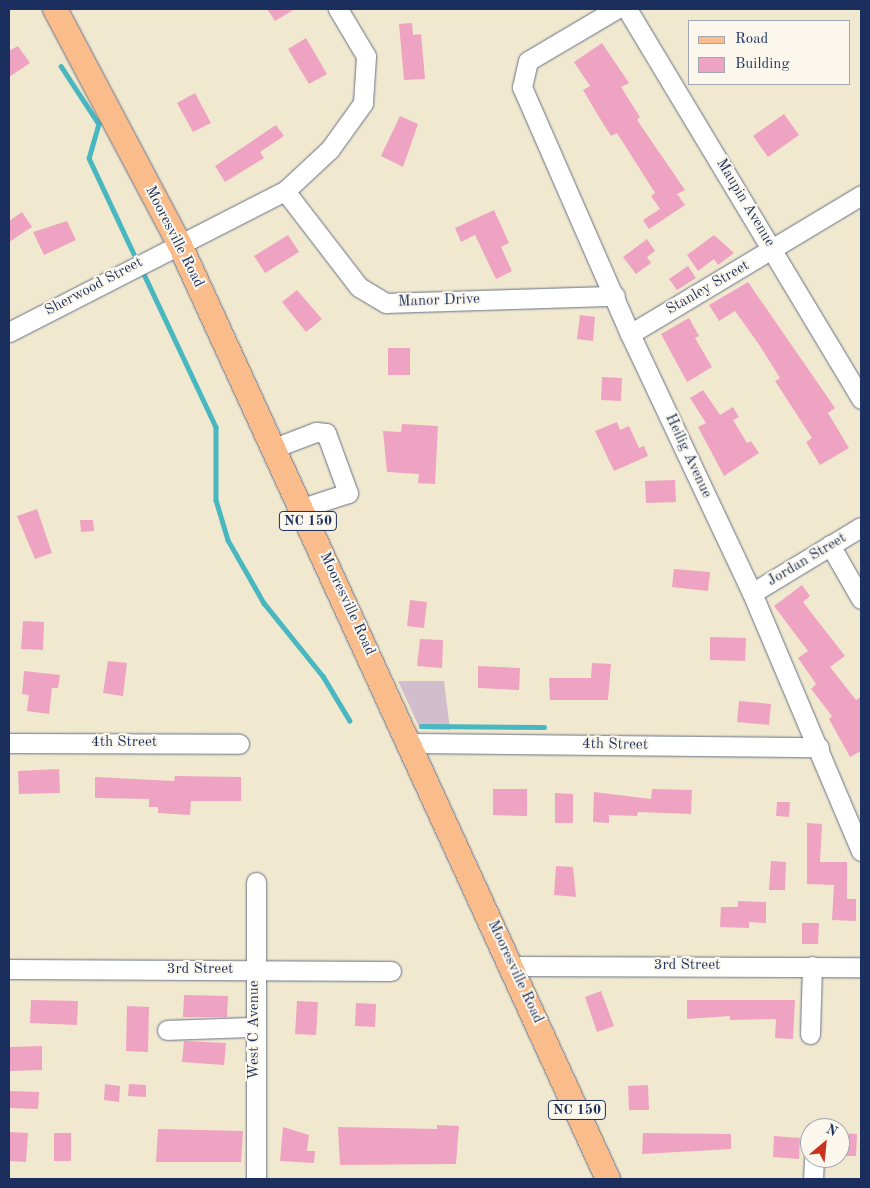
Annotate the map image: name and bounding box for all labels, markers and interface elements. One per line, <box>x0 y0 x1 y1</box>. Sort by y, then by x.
legend <box>688 20 850 85</box>
text: Road <box>735 32 768 47</box>
text: Building <box>735 57 790 72</box>
street label: Maupin Avenue <box>712 156 778 250</box>
street label: Mooresville Road <box>141 183 207 291</box>
street label: Sherwood Street <box>42 254 146 320</box>
street label: Stanley Street <box>663 257 753 319</box>
street label: Manor Drive <box>398 291 480 311</box>
street label: Heilig Avenue <box>661 411 715 501</box>
road number: NC 150 <box>278 510 338 532</box>
street label: Jordan Street <box>764 529 850 591</box>
street label: Mooresville Road <box>315 550 379 658</box>
street label: 4th Street <box>91 734 157 752</box>
street label: 4th Street <box>582 735 648 755</box>
street label: Mooresville Road <box>483 918 547 1026</box>
street label: 3rd Street <box>654 957 720 975</box>
street label: 3rd Street <box>167 961 233 979</box>
street label: West C Avenue <box>246 980 264 1080</box>
road number: NC 150 <box>547 1098 607 1122</box>
north arrow <box>800 1118 850 1168</box>
text: N <box>824 1122 840 1139</box>

